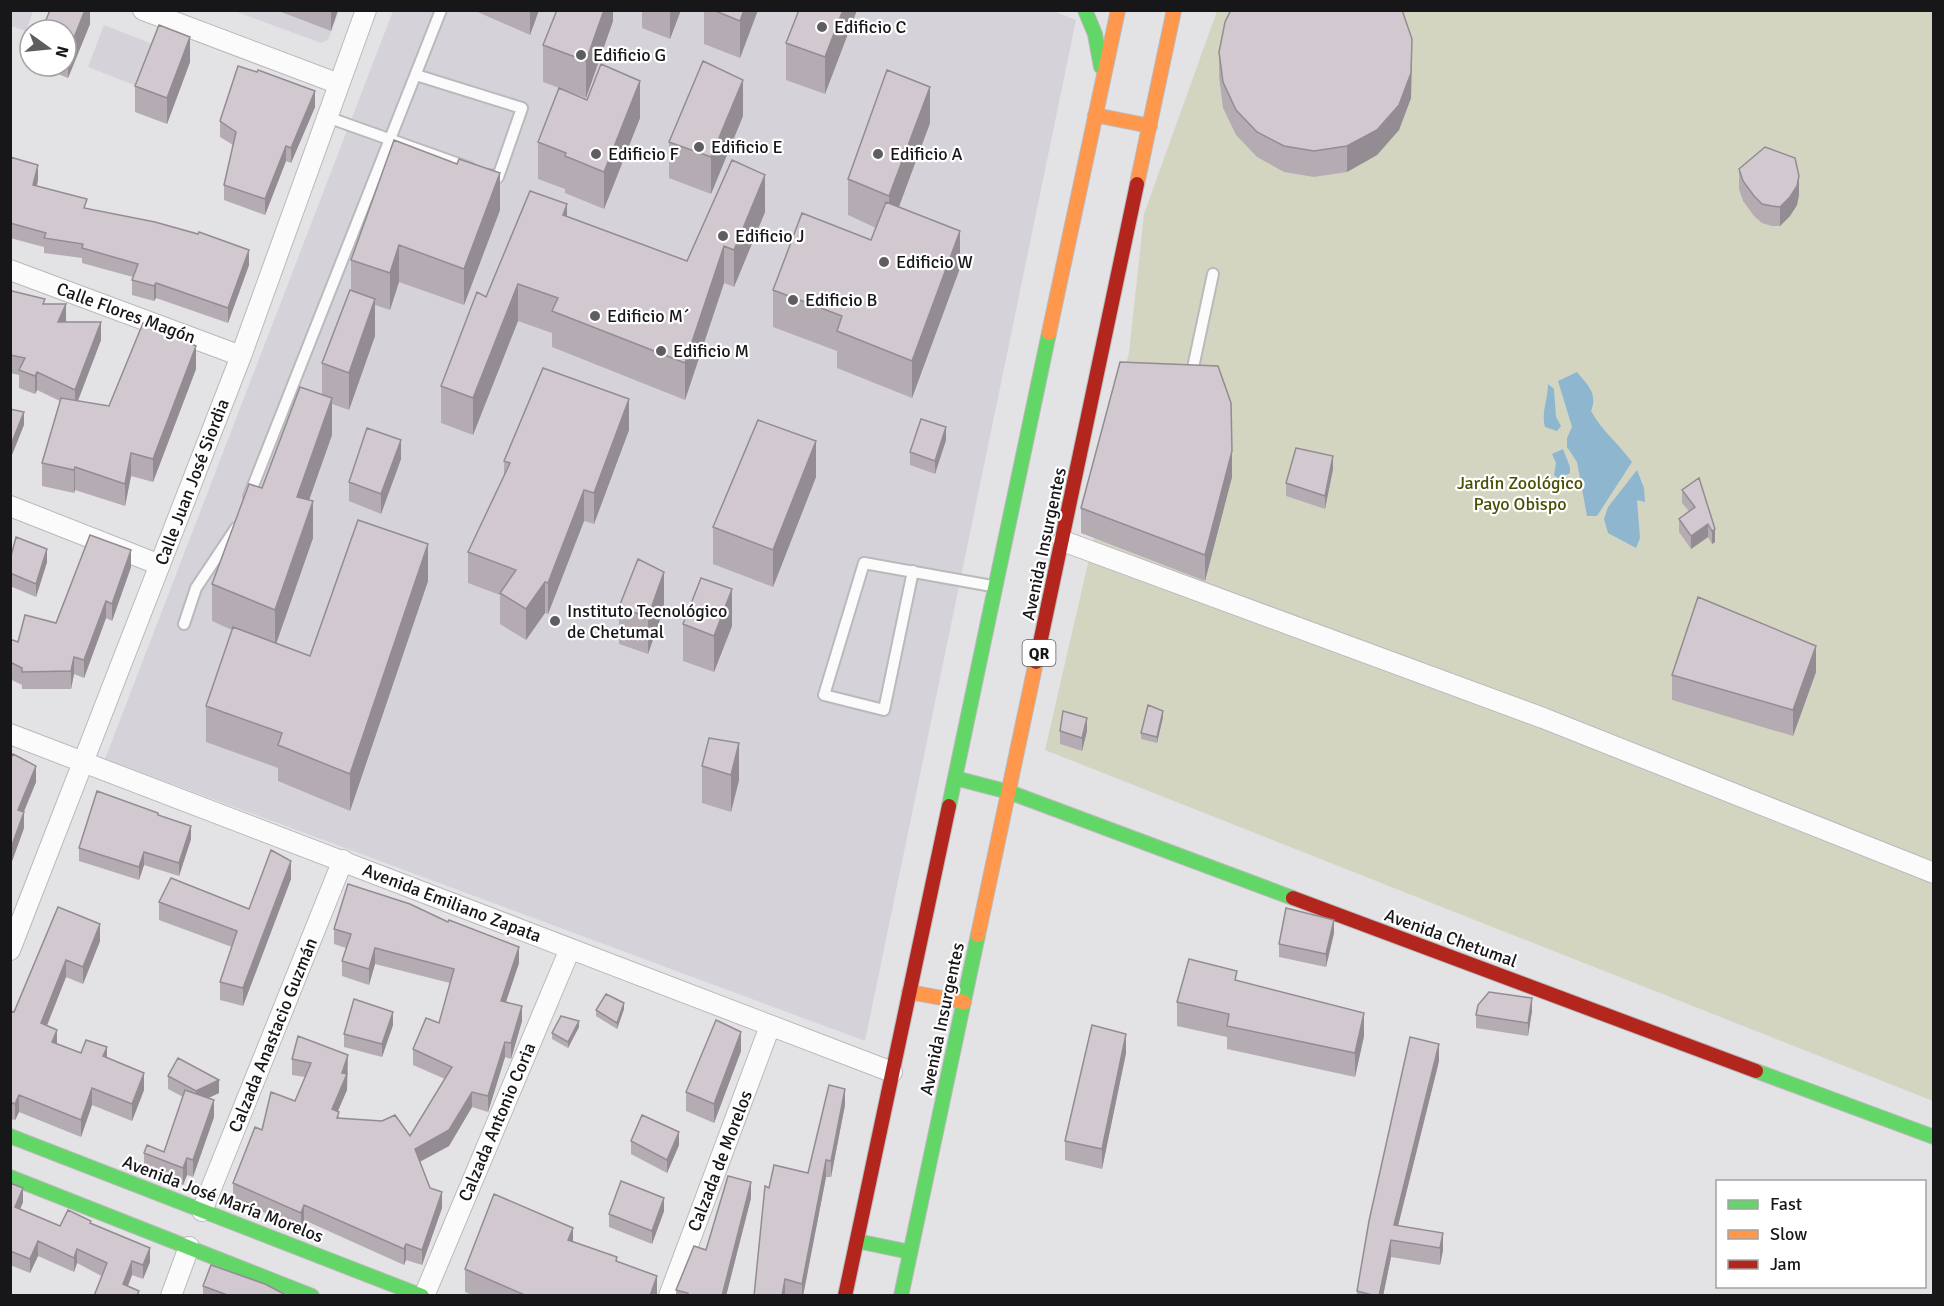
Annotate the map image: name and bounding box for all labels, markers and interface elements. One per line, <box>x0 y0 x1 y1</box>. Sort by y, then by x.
place label: Edificio C <box>834 16 907 38</box>
north arrow <box>18 18 78 78</box>
marker: Edificio C <box>815 20 829 34</box>
text: N <box>50 44 73 60</box>
place label: Edificio G <box>593 44 666 66</box>
marker: Edificio G <box>574 48 588 62</box>
place label: Edificio E <box>711 136 783 158</box>
marker: Edificio E <box>692 140 706 154</box>
place label: Edificio F <box>608 143 679 165</box>
place label: Edificio A <box>890 143 963 165</box>
marker: Edificio F <box>589 147 603 161</box>
marker: Edificio A <box>871 147 885 161</box>
place label: Edificio J <box>735 225 805 247</box>
marker: Edificio J <box>716 229 730 243</box>
place label: Edificio W <box>896 251 973 273</box>
marker: Edificio W <box>877 255 891 269</box>
street label: Calle Flores Magón <box>54 278 198 348</box>
place label: Edificio B <box>805 289 878 311</box>
marker: Edificio B <box>786 293 800 307</box>
place label: Edificio M´ <box>607 305 690 327</box>
marker: Edificio M´ <box>588 309 602 323</box>
place label: Edificio M <box>673 340 749 362</box>
marker: Edificio M <box>654 344 668 358</box>
street label: Calle Juan José Siordia <box>150 396 234 568</box>
street label: Avenida Insurgentes <box>1017 465 1071 622</box>
park label: Jardín Zoológico Payo Obispo <box>1457 472 1583 515</box>
place label: Instituto Tecnológico de Chetumal <box>567 600 727 643</box>
marker: Instituto Tecnológico de Chetumal <box>548 614 562 628</box>
road number: QR <box>1022 640 1056 666</box>
street label: Avenida Emiliano Zapata <box>360 859 544 947</box>
street label: Avenida Chetumal <box>1382 904 1520 972</box>
street label: Calzada Anastacio Guzmán <box>224 934 322 1136</box>
street label: Avenida Insurgentes <box>915 940 969 1097</box>
street label: Calzada Antonio Coria <box>454 1039 540 1205</box>
street label: Calzada de Morelos <box>683 1087 757 1235</box>
street label: Avenida José María Morelos <box>119 1150 327 1248</box>
legend <box>1716 1180 1926 1288</box>
text: Fast <box>1770 1193 1802 1215</box>
text: Slow <box>1770 1223 1807 1245</box>
text: Jam <box>1770 1253 1801 1275</box>

